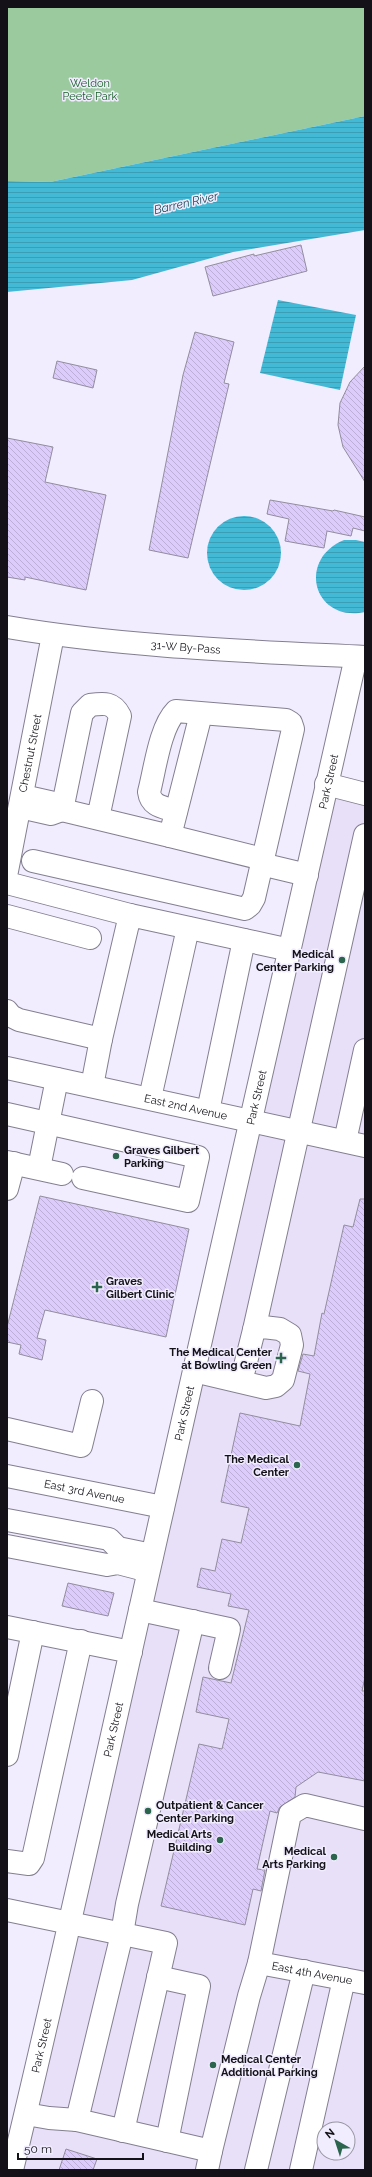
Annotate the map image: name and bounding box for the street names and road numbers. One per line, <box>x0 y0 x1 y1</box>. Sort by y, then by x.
street label: 31-W By-Pass <box>150 639 221 657</box>
street label: Chestnut Street <box>16 713 44 794</box>
street label: Park Street <box>316 753 341 810</box>
street label: Park Street <box>244 1069 270 1126</box>
street label: East 2nd Avenue <box>143 1092 229 1123</box>
street label: Park Street <box>172 1384 197 1442</box>
street label: East 3rd Avenue <box>43 1478 126 1506</box>
street label: Park Street <box>101 1701 126 1758</box>
street label: East 4th Avenue <box>271 1960 354 1988</box>
street label: Park Street <box>29 2017 55 2074</box>

